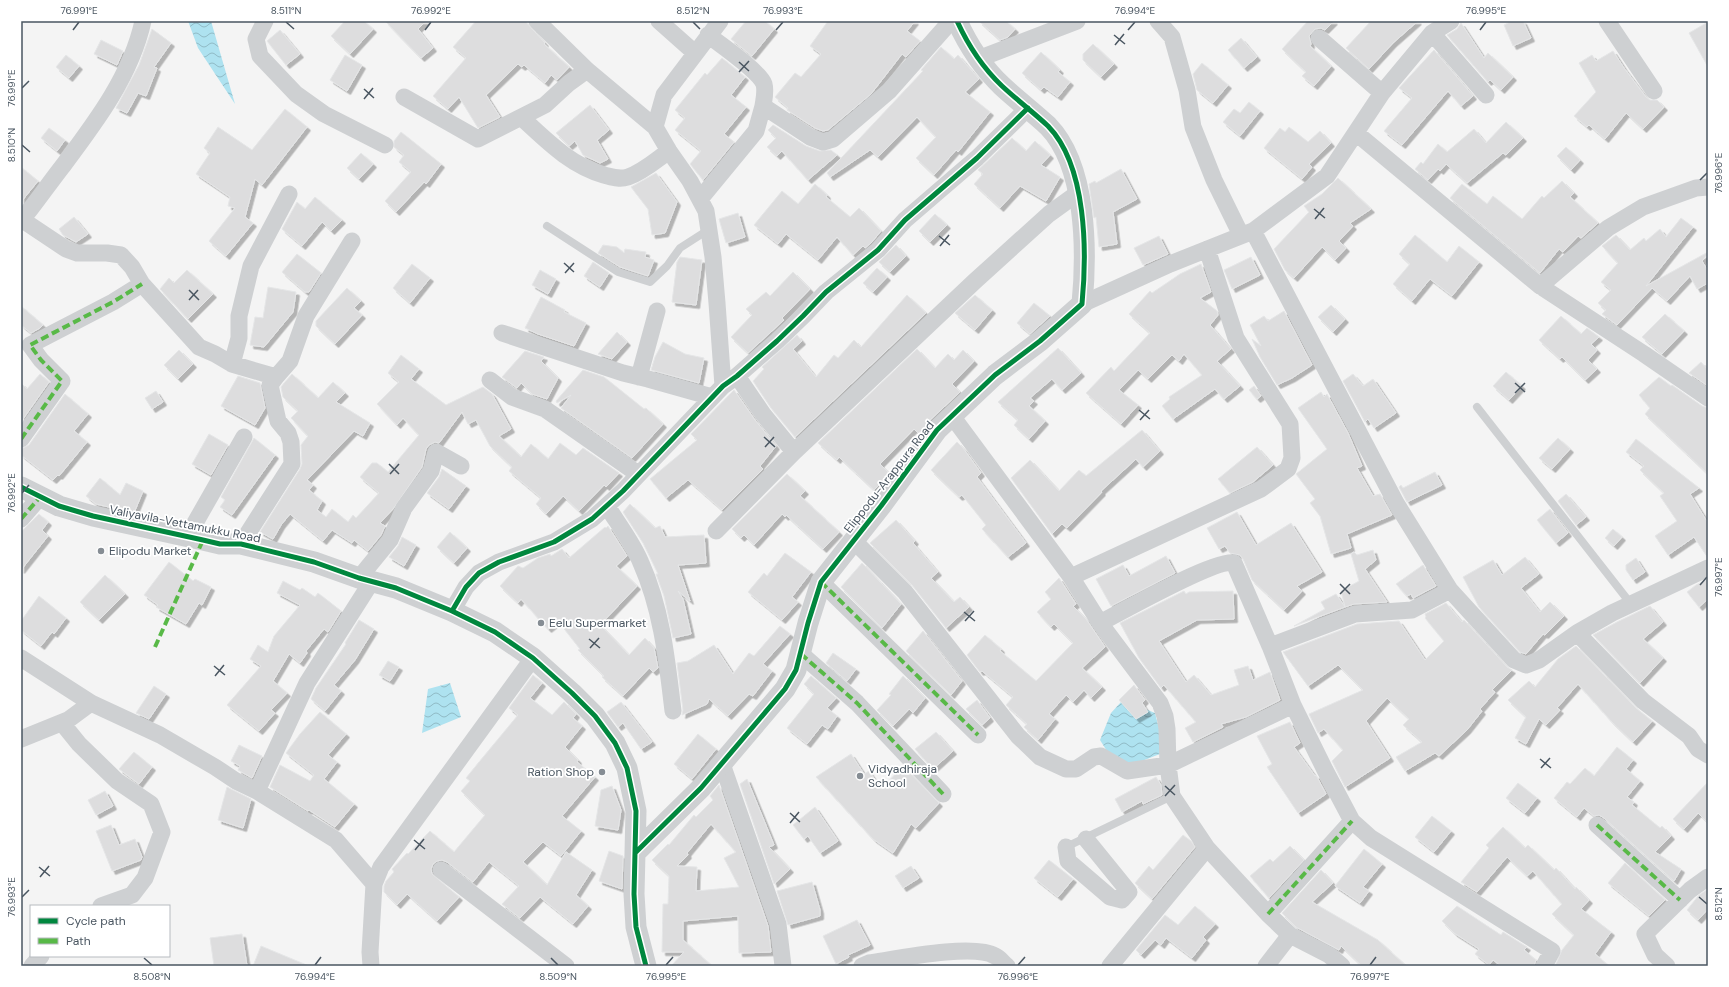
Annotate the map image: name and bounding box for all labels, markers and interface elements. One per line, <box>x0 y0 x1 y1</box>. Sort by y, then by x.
text: 76.991°E <box>60 4 98 17</box>
text: 8.511°N <box>271 4 301 17</box>
text: 76.992°E <box>411 4 451 17</box>
text: 8.512°N <box>676 4 710 17</box>
text: 76.993°E <box>763 4 803 17</box>
text: 76.994°E <box>1115 4 1156 17</box>
text: 76.995°E <box>1466 4 1507 17</box>
text: 76.991°E <box>5 69 18 107</box>
text: 8.510°N <box>5 128 18 162</box>
text: 76.996°E <box>1712 152 1725 193</box>
street label: Elippodu-Arappura Road <box>840 418 938 536</box>
text: 76.992°E <box>5 473 18 513</box>
street label: Valiyavila-Vettamukku Road <box>108 501 262 547</box>
place label: Elipodu Market <box>109 543 192 559</box>
marker: Elipodu Market <box>96 546 106 556</box>
text: 76.997°E <box>1712 557 1725 597</box>
place label: Eelu Supermarket <box>549 615 647 631</box>
marker: Eelu Supermarket <box>536 618 546 628</box>
place label: Vidyadhiraja School <box>868 761 937 791</box>
place label: Ration Shop <box>527 764 594 780</box>
marker: Ration Shop <box>597 767 607 777</box>
marker: Vidyadhiraja School <box>855 771 865 781</box>
text: 76.993°E <box>5 877 18 917</box>
text: 8.512°N <box>1712 887 1725 921</box>
legend <box>30 905 170 957</box>
text: Cycle path <box>66 913 126 929</box>
text: Path <box>66 933 91 949</box>
text: 8.508°N <box>133 970 171 983</box>
text: 76.994°E <box>295 970 336 983</box>
text: 8.509°N <box>539 970 577 983</box>
text: 76.995°E <box>646 970 687 983</box>
text: 76.996°E <box>998 970 1039 983</box>
text: 76.997°E <box>1350 970 1390 983</box>

